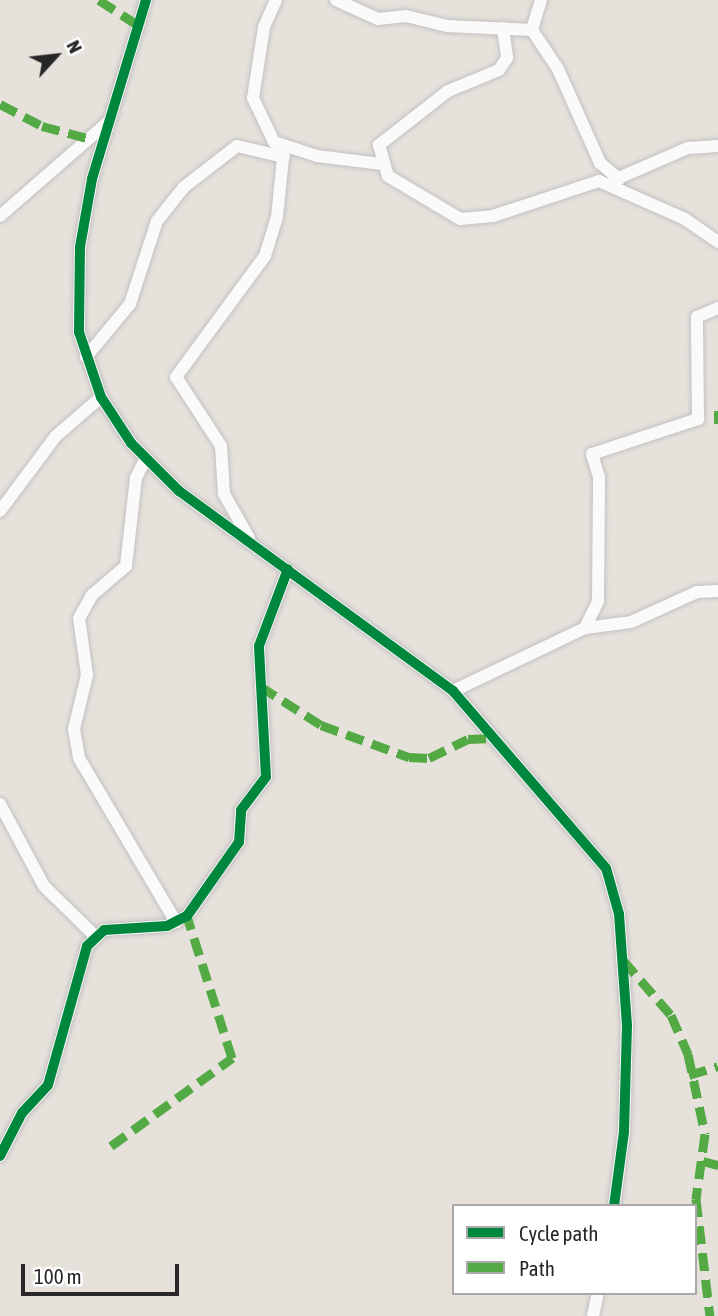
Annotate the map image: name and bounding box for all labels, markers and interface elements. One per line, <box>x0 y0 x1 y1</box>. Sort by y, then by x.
north arrow <box>21 21 91 91</box>
text: N <box>62 36 87 56</box>
legend <box>452 1204 697 1295</box>
text: Cycle path <box>519 1221 598 1245</box>
scale bar <box>24 1250 182 1294</box>
text: Path <box>519 1256 555 1280</box>
text: 100 m <box>34 1264 82 1288</box>

